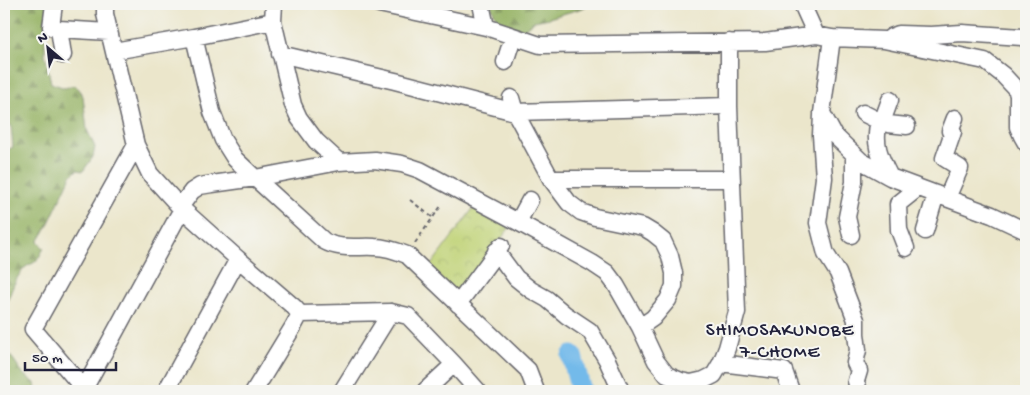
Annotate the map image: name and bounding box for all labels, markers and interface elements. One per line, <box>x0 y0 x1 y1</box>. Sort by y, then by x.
north arrow <box>22 22 72 72</box>
text: N <box>35 29 51 48</box>
district label: SHIMOSAKUNOBE 7-CHOME <box>706 320 855 365</box>
scale bar <box>25 340 116 372</box>
text: 50 m <box>32 350 63 368</box>

